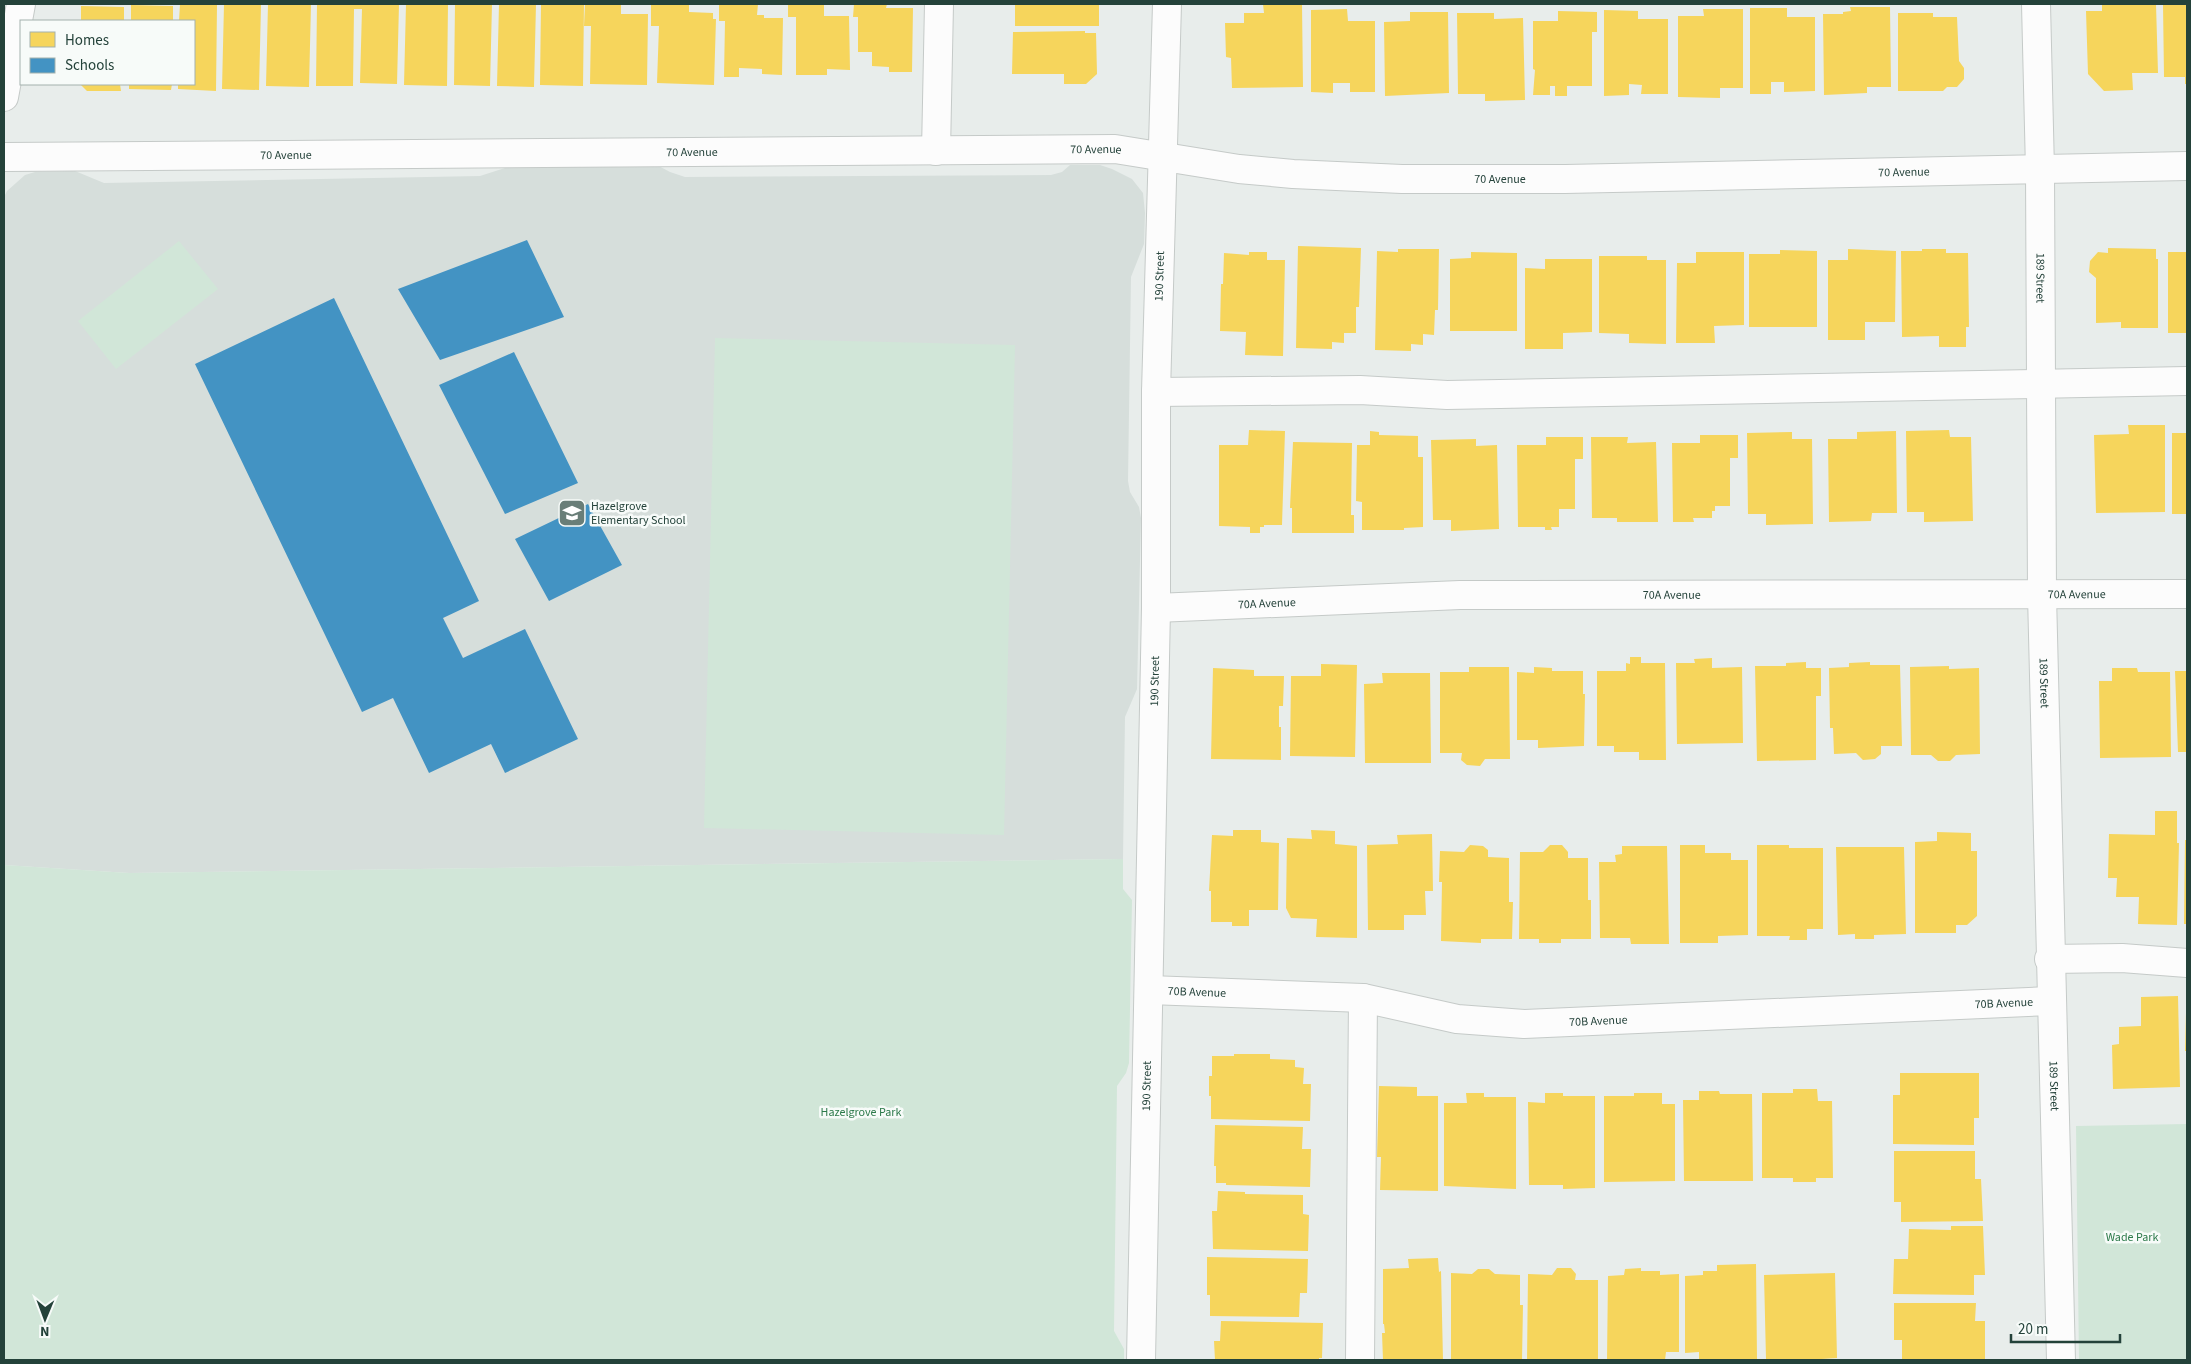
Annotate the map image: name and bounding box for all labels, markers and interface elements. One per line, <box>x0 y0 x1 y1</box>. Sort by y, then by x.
legend <box>20 20 195 85</box>
text: Homes <box>65 30 109 51</box>
text: Schools <box>65 55 114 76</box>
street label: 70 Avenue <box>1070 140 1123 158</box>
street label: 70 Avenue <box>666 143 718 161</box>
street label: 70 Avenue <box>260 146 312 164</box>
street label: 70 Avenue <box>1878 163 1930 181</box>
street label: 70 Avenue <box>1474 171 1526 188</box>
street label: 190 Street <box>1150 251 1168 302</box>
street label: 189 Street <box>2032 253 2049 303</box>
school or university icon: Hazelgrove Elementary School <box>557 498 587 528</box>
place label: Hazelgrove Elementary School <box>591 498 686 529</box>
street label: 70A Avenue <box>1643 586 1701 603</box>
street label: 70A Avenue <box>2048 586 2106 603</box>
street label: 70A Avenue <box>1238 594 1296 613</box>
street label: 190 Street <box>1146 656 1164 707</box>
street label: 189 Street <box>2035 658 2053 708</box>
street label: 70B Avenue <box>1167 982 1227 1001</box>
street label: 70B Avenue <box>1974 993 2033 1013</box>
street label: 70B Avenue <box>1569 1011 1628 1031</box>
street label: 189 Street <box>2045 1060 2063 1111</box>
street label: 190 Street <box>1137 1061 1155 1111</box>
park label: Hazelgrove Park <box>821 1104 901 1121</box>
park label: Wade Park <box>2106 1229 2158 1246</box>
north arrow <box>20 1294 70 1344</box>
scale bar <box>2011 1312 2120 1344</box>
text: 20 m <box>2018 1319 2048 1340</box>
text: N <box>40 1321 50 1341</box>

